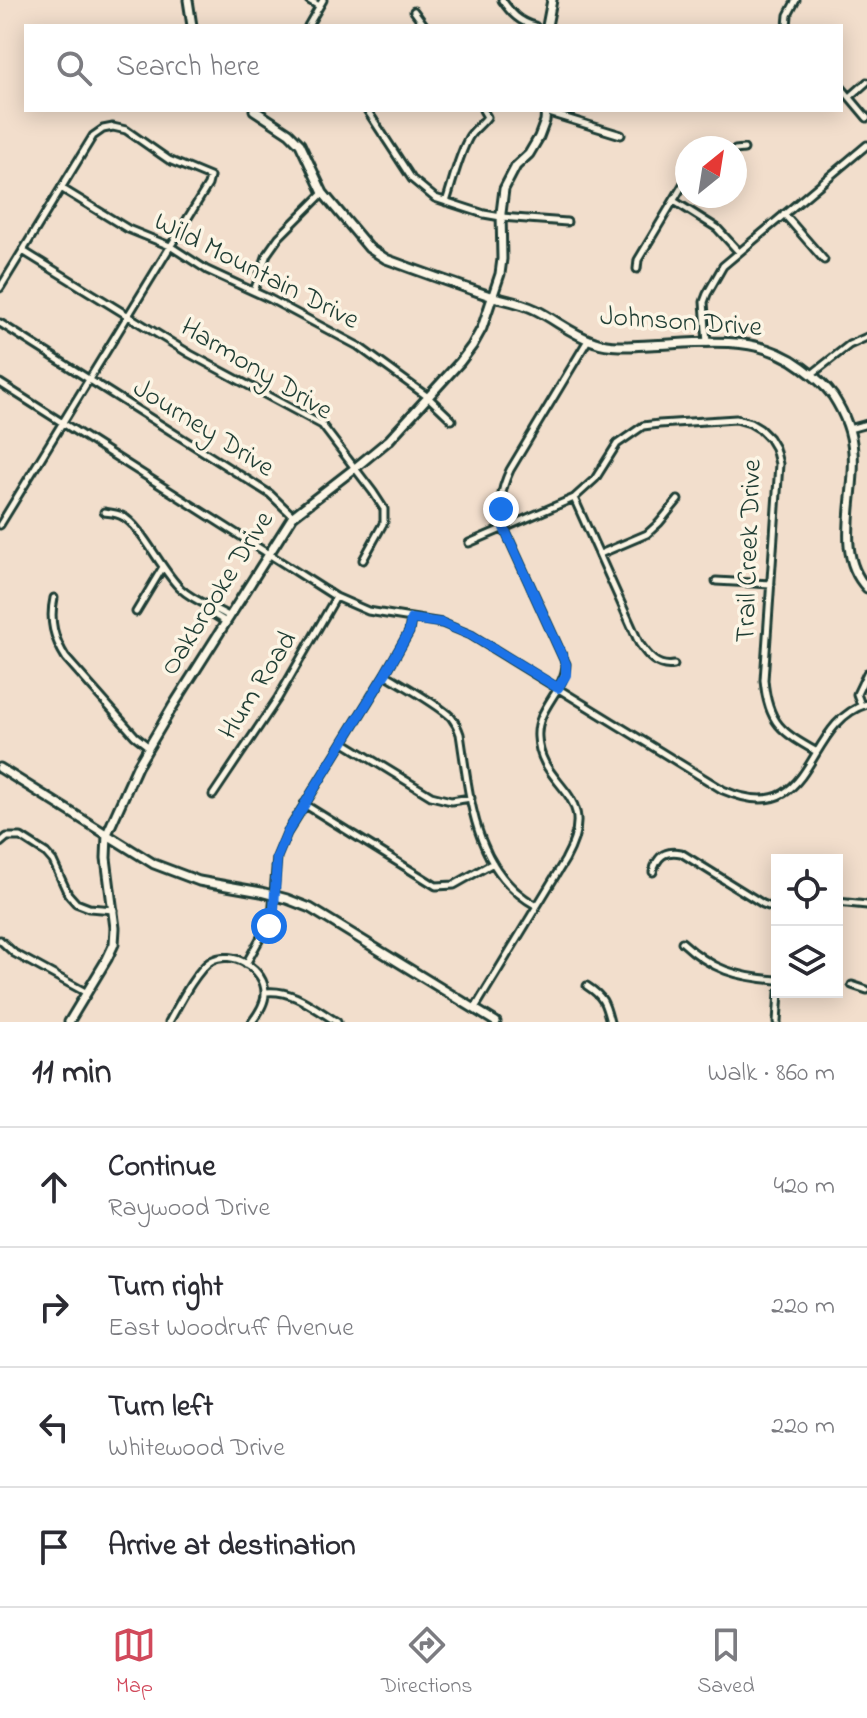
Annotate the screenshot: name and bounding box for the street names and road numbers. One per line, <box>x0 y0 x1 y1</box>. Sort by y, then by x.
street label: Wild Mountain Drive <box>146 202 366 342</box>
street label: Johnson Drive <box>598 297 764 349</box>
street label: Harmony Drive <box>172 308 340 432</box>
street label: Journey Drive <box>124 369 282 489</box>
street label: Trail Creek Drive <box>726 458 774 643</box>
street label: Oakbrooke Drive <box>151 503 285 684</box>
street label: Hum Road <box>209 623 309 749</box>

